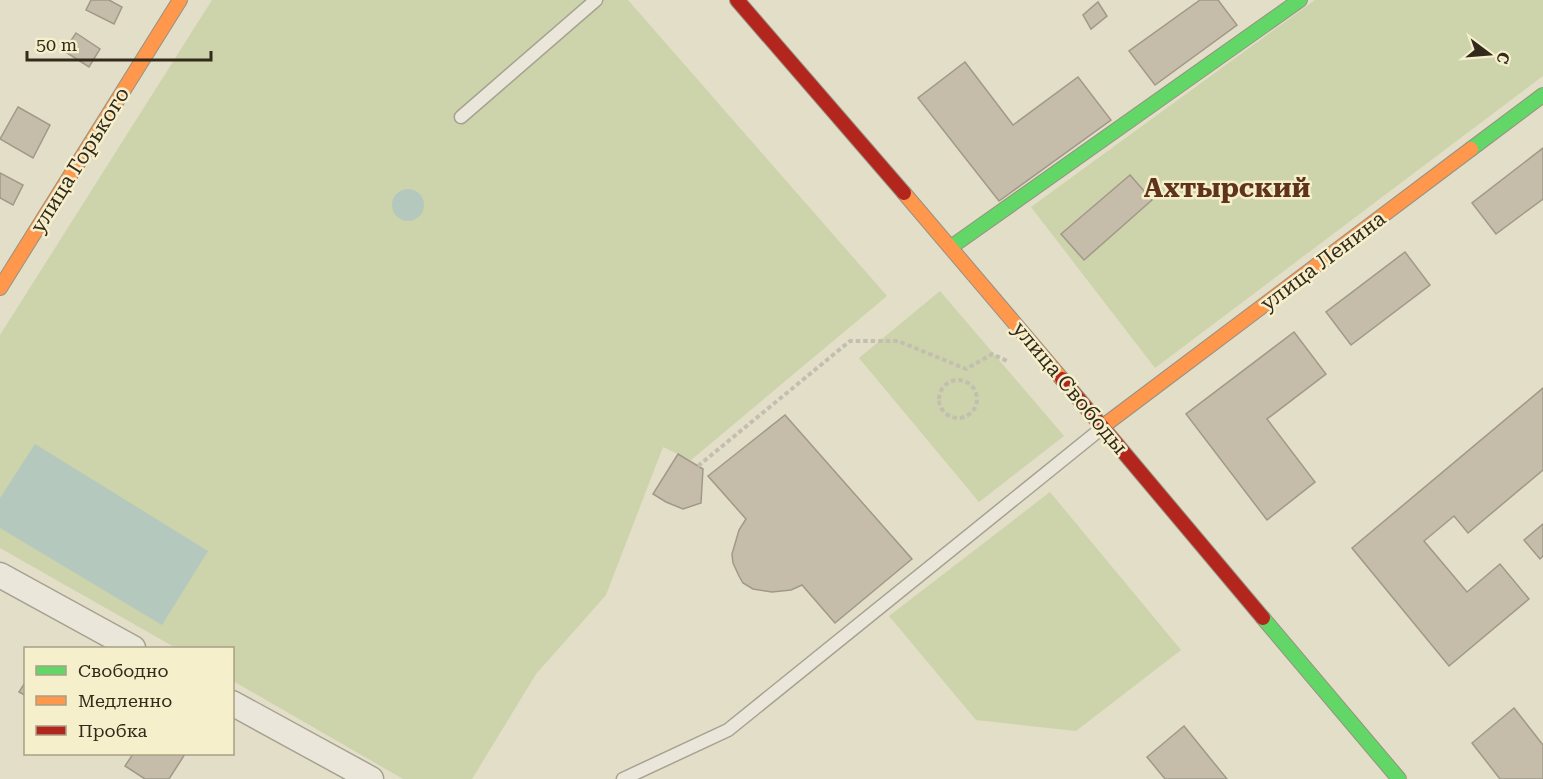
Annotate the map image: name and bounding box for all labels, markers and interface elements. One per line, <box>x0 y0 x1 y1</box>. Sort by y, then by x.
scale bar <box>27 24 212 62</box>
north arrow <box>1459 24 1519 84</box>
text: 50 m <box>36 34 77 55</box>
text: С <box>1492 50 1514 66</box>
street label: улица Горького <box>26 83 134 237</box>
district label: Ахтырский <box>1144 172 1310 204</box>
street label: улица Ленина <box>1256 206 1391 316</box>
street label: улица Свободы <box>1008 317 1132 459</box>
legend <box>24 647 234 755</box>
text: Свободно <box>78 660 168 681</box>
text: Медленно <box>78 690 172 711</box>
text: Пробка <box>78 720 147 741</box>

